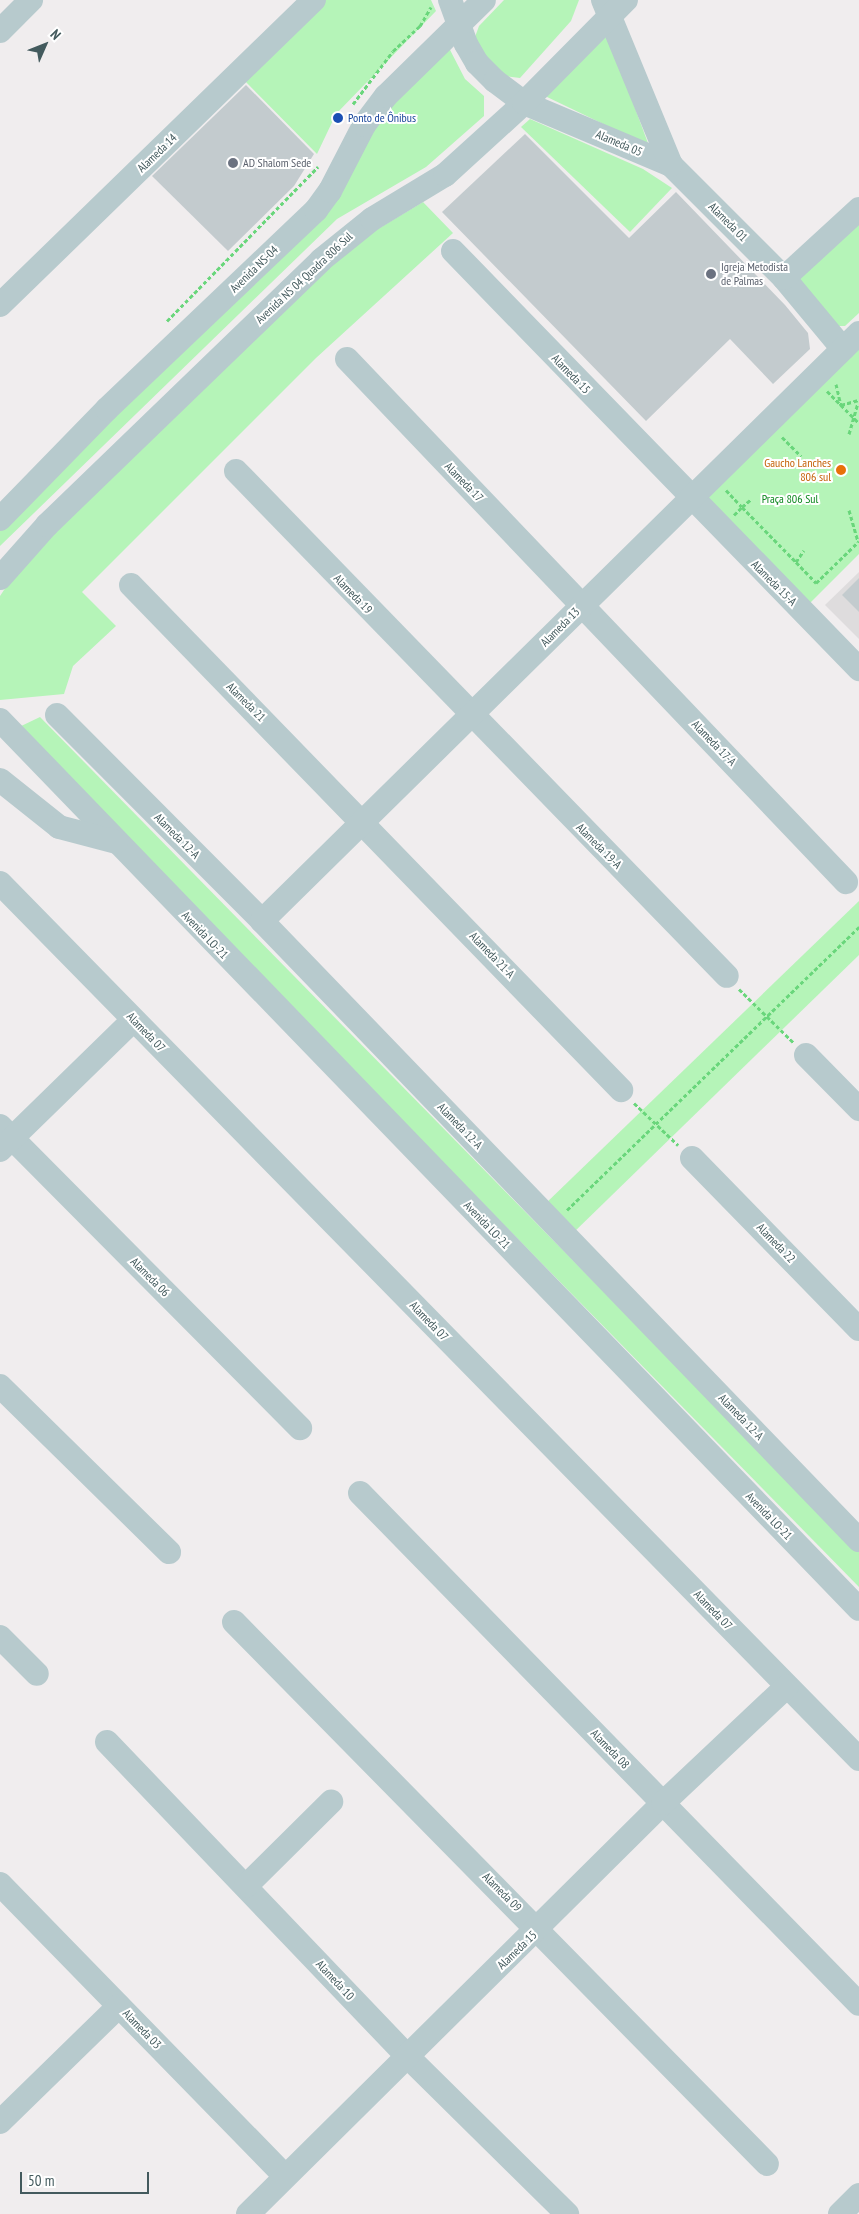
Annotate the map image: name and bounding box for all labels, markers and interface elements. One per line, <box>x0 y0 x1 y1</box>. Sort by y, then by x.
north arrow <box>20 20 70 70</box>
text: N <box>47 26 65 44</box>
place label: Ponto de Ônibus <box>348 111 416 125</box>
marker: Ponto de Ônibus <box>332 112 344 124</box>
street label: Alameda 05 <box>593 127 645 159</box>
street label: Alameda 14 <box>134 131 180 175</box>
place label: AD Shalom Sede <box>243 156 311 170</box>
marker: AD Shalom Sede <box>227 157 239 169</box>
street label: Alameda 01 <box>705 199 751 245</box>
street label: Avenida NS 04 Quadra 806 Sul <box>253 229 355 327</box>
street label: Avenida NS-04 <box>227 243 281 295</box>
place label: Igreja Metodista de Palmas <box>721 260 788 288</box>
marker: Igreja Metodista de Palmas <box>705 268 717 280</box>
street label: Alameda 15 <box>549 351 593 397</box>
place label: Gaucho Lanches 806 sul <box>764 456 831 484</box>
street label: Alameda 17 <box>442 459 486 505</box>
marker: Gaucho Lanches 806 sul <box>835 464 847 476</box>
park label: Praça 806 Sul <box>762 492 818 506</box>
street label: Alameda 15-A <box>748 557 800 609</box>
street label: Alameda 19 <box>331 571 375 617</box>
street label: Alameda 13 <box>537 604 583 650</box>
street label: Alameda 21 <box>223 679 269 725</box>
street label: Alameda 17-A <box>689 717 739 769</box>
street label: Alameda 12-A <box>151 810 203 862</box>
street label: Alameda 19-A <box>573 820 625 872</box>
street label: Avenida LO-21 <box>179 908 231 962</box>
street label: Alameda 21-A <box>467 929 517 981</box>
street label: Alameda 07 <box>124 1009 168 1055</box>
street label: Alameda 12-A <box>435 1100 485 1152</box>
street label: Avenida LO-21 <box>461 1198 513 1252</box>
street label: Alameda 22 <box>754 1220 798 1266</box>
street label: Alameda 06 <box>127 1254 173 1300</box>
street label: Alameda 07 <box>407 1298 451 1344</box>
street label: Alameda 12-A <box>716 1391 766 1443</box>
street label: Avenida LO-21 <box>743 1489 795 1543</box>
street label: Alameda 07 <box>691 1587 735 1633</box>
street label: Alameda 08 <box>588 1726 632 1772</box>
street label: Alameda 09 <box>479 1869 525 1915</box>
street label: Alameda 15 <box>494 1928 540 1972</box>
street label: Alameda 10 <box>313 1957 357 2003</box>
street label: Alameda 03 <box>120 2006 164 2052</box>
scale bar <box>22 2162 151 2194</box>
text: 50 m <box>28 2171 54 2190</box>

